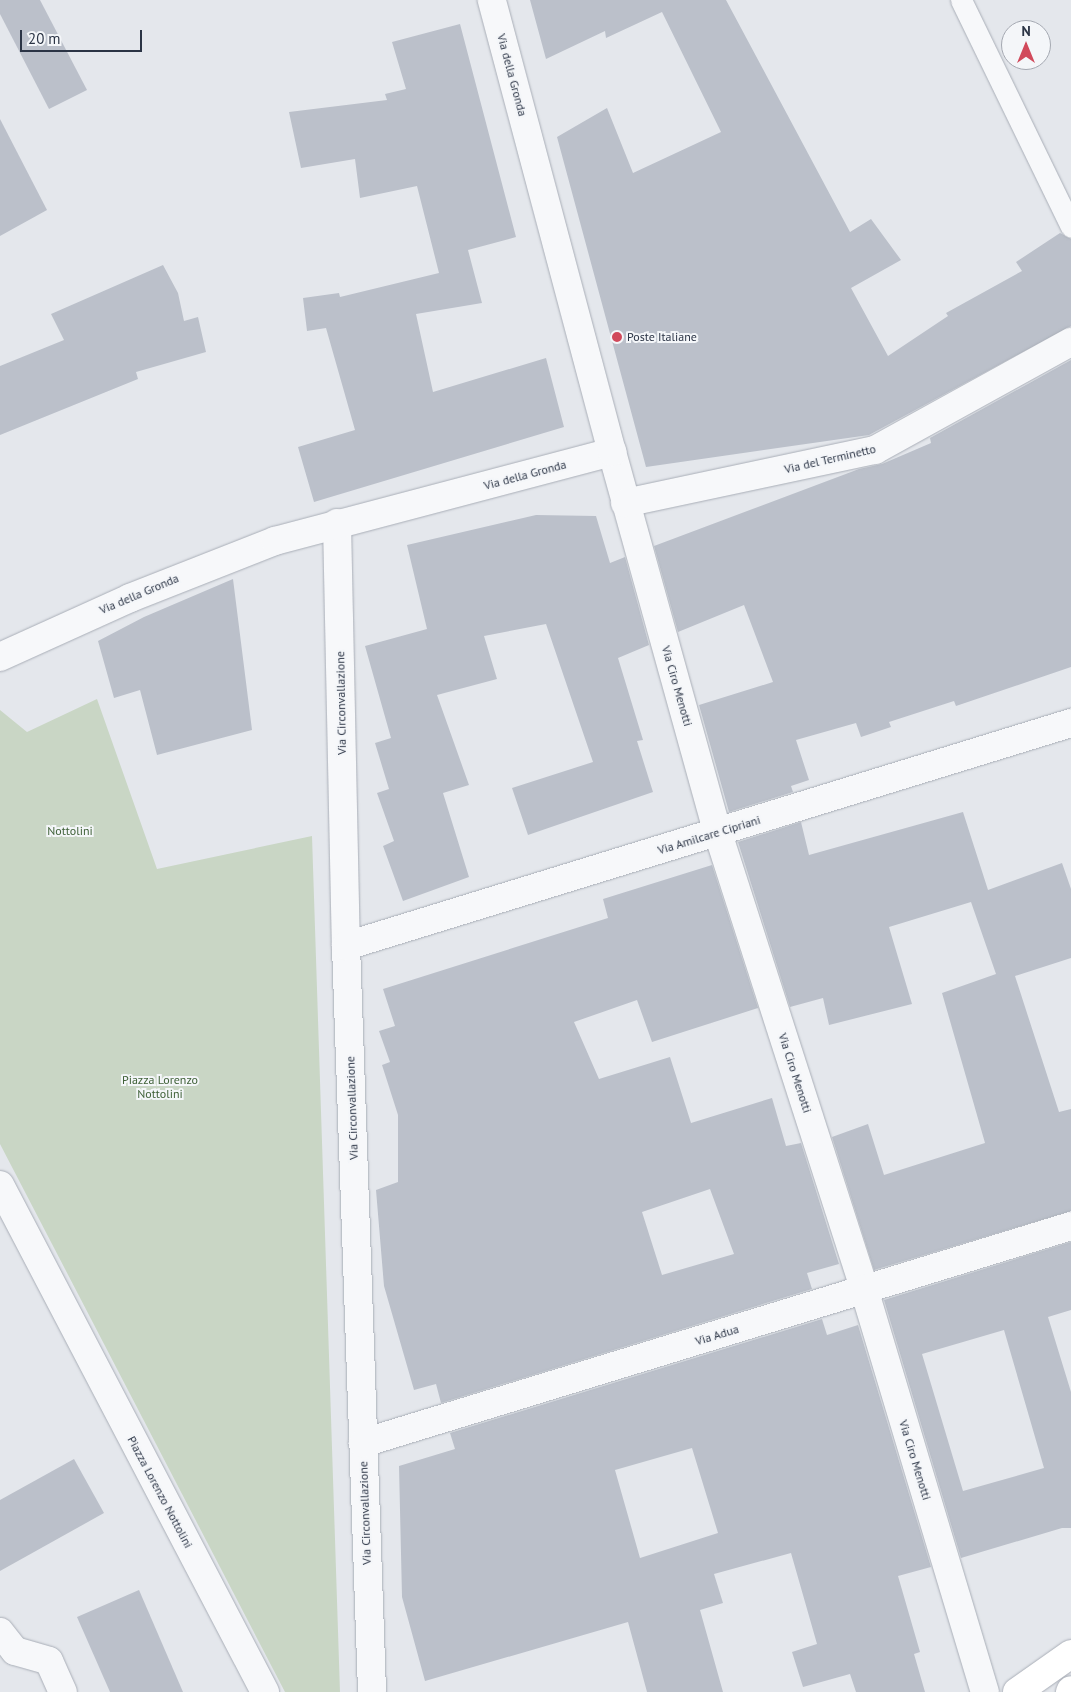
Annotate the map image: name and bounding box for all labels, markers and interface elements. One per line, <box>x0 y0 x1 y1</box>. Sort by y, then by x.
scale bar <box>22 20 145 52</box>
north arrow <box>1001 20 1051 70</box>
text: N <box>1021 22 1031 40</box>
text: 20 m <box>28 29 61 48</box>
street label: Via della Gronda <box>494 32 530 118</box>
place label: Poste Italiane <box>627 330 697 344</box>
marker: Poste Italiane <box>611 331 623 343</box>
street label: Via del Terminetto <box>783 441 877 477</box>
street label: Via della Gronda <box>482 457 568 493</box>
street label: Via della Gronda <box>97 571 181 617</box>
street label: Via Ciro Menotti <box>659 644 695 728</box>
street label: Via Circonvallazione <box>333 651 349 755</box>
street label: Via Amilcare Cipriani <box>656 812 762 858</box>
park label: Nottolini <box>47 824 93 838</box>
street label: Via Ciro Menotti <box>775 1031 815 1115</box>
street label: Via Circonvallazione <box>343 1056 361 1160</box>
park label: Piazza Lorenzo Nottolini <box>122 1073 198 1101</box>
street label: Via Adua <box>693 1322 741 1348</box>
street label: Via Ciro Menotti <box>896 1418 934 1502</box>
street label: Piazza Lorenzo Nottolini <box>124 1434 196 1550</box>
street label: Via Circonvallazione <box>356 1461 374 1565</box>

